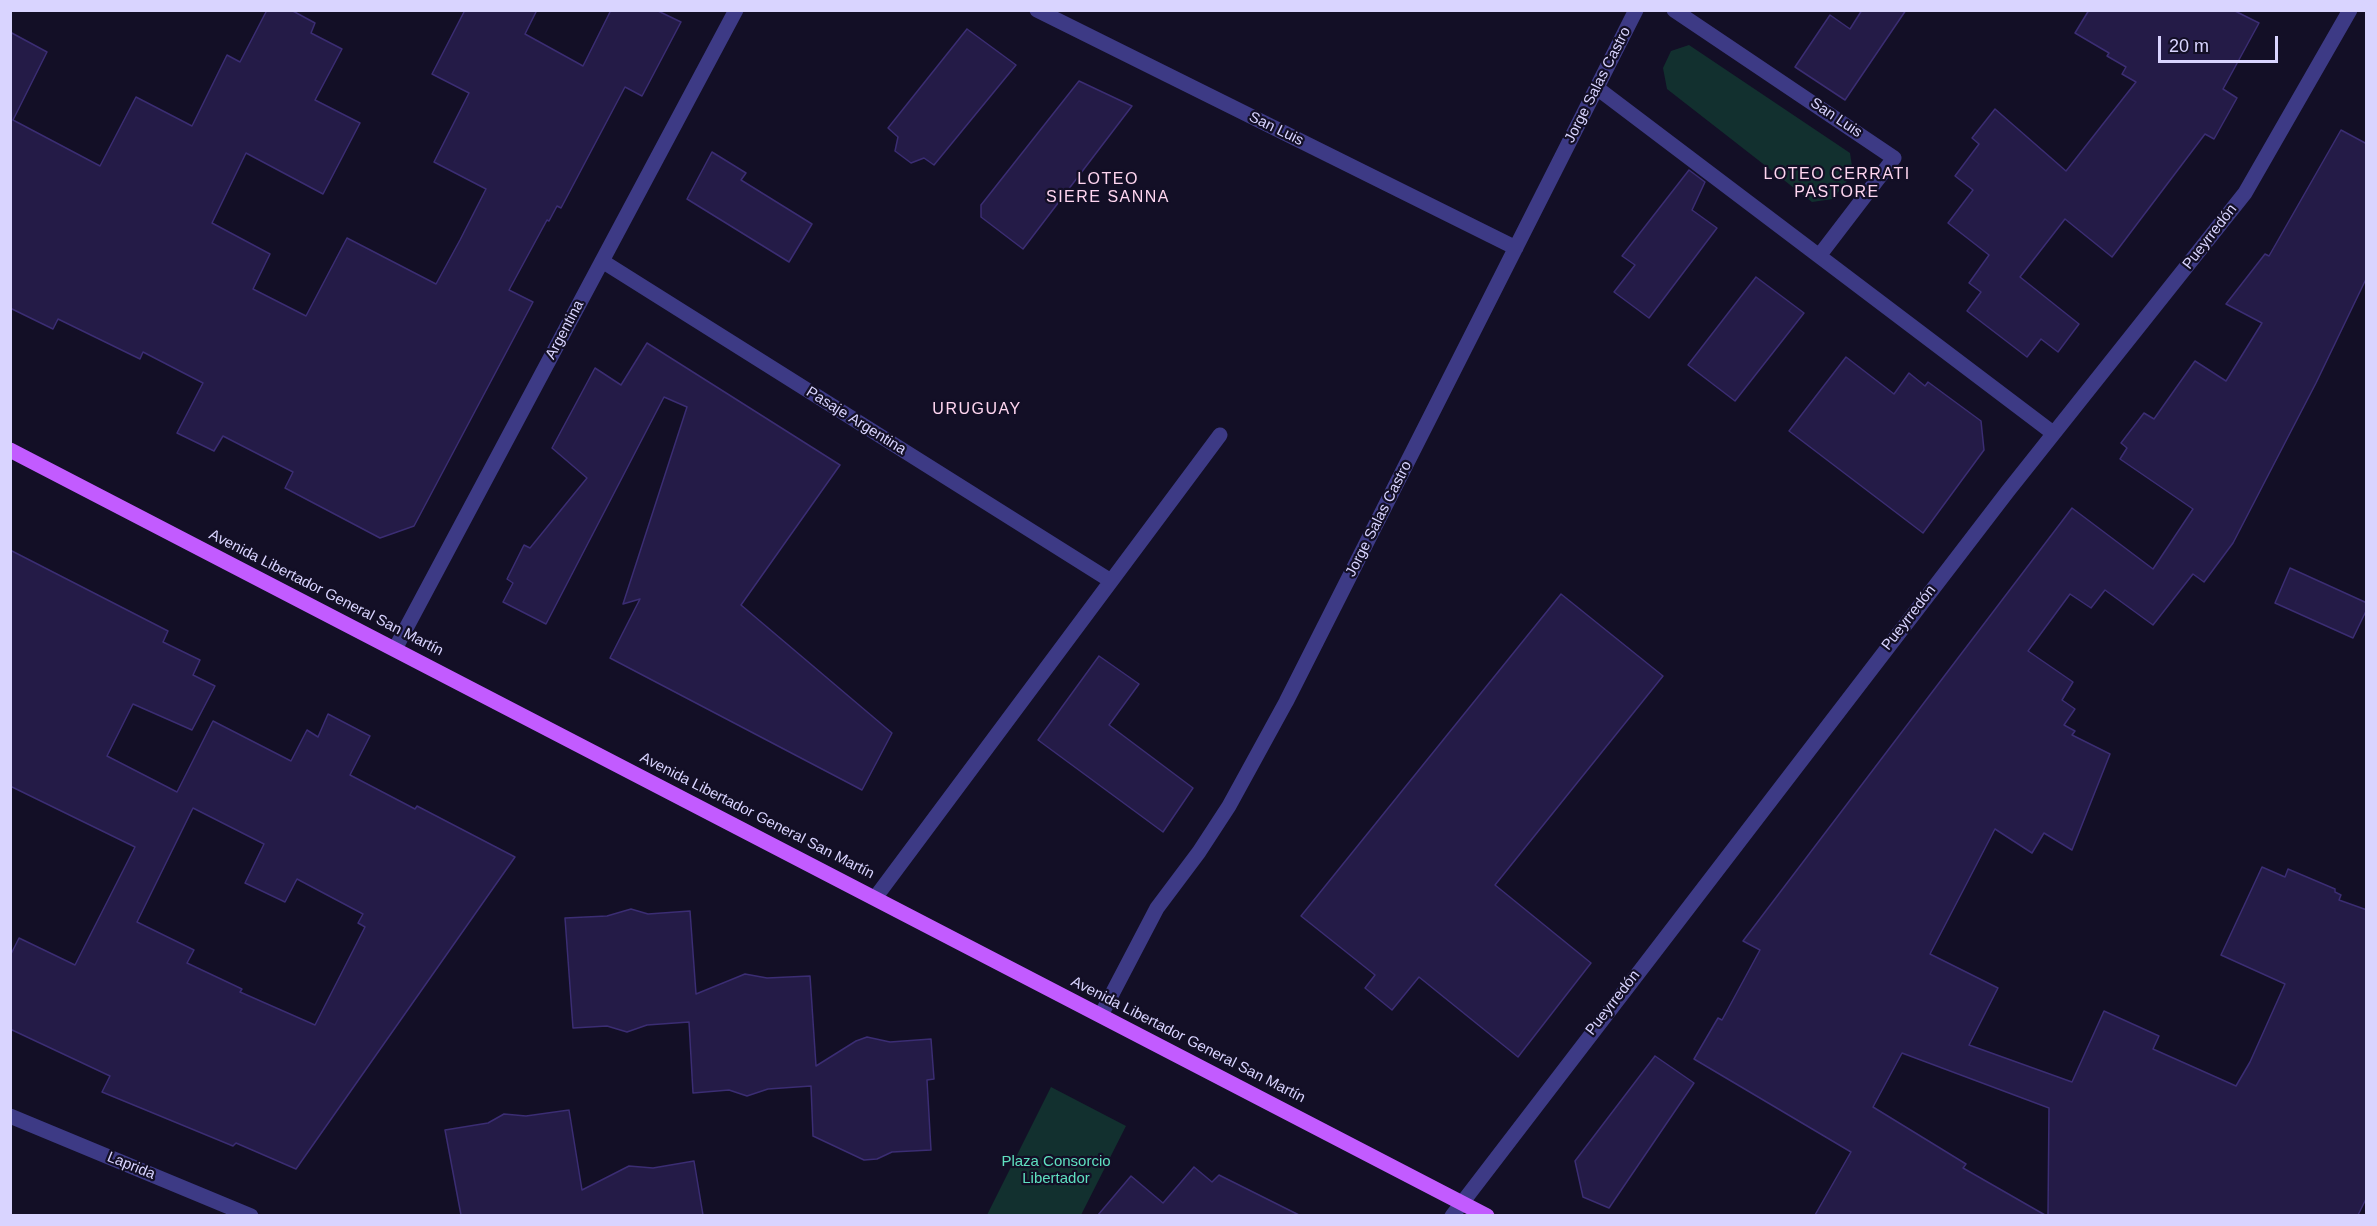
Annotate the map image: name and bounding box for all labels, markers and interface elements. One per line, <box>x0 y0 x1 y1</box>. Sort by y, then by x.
street label: Jorge Salas Castro <box>1561 24 1635 146</box>
scale bar <box>2161 24 2281 62</box>
text: 20 m <box>2169 36 2209 56</box>
street label: San Luis <box>1807 94 1865 142</box>
street label: San Luis <box>1246 108 1306 150</box>
district label: LOTEO CERRATI PASTORE <box>1763 165 1911 203</box>
district label: LOTEO SIERE SANNA <box>1046 170 1170 208</box>
street label: Pueyrredón <box>2179 201 2241 273</box>
street label: Argentina <box>542 297 588 363</box>
street label: Pasaje Argentina <box>803 383 909 459</box>
district label: URUGUAY <box>932 400 1022 420</box>
street label: Jorge Salas Castro <box>1342 458 1416 580</box>
street label: Avenida Libertador General San Martín <box>206 526 446 660</box>
street label: Pueyrredón <box>1878 582 1940 654</box>
street label: Avenida Libertador General San Martín <box>637 749 877 883</box>
street label: Pueyrredón <box>1582 967 1644 1039</box>
street label: Avenida Libertador General San Martín <box>1068 973 1308 1107</box>
street label: Laprida <box>104 1148 158 1184</box>
park label: Plaza Consorcio Libertador <box>1001 1153 1111 1188</box>

